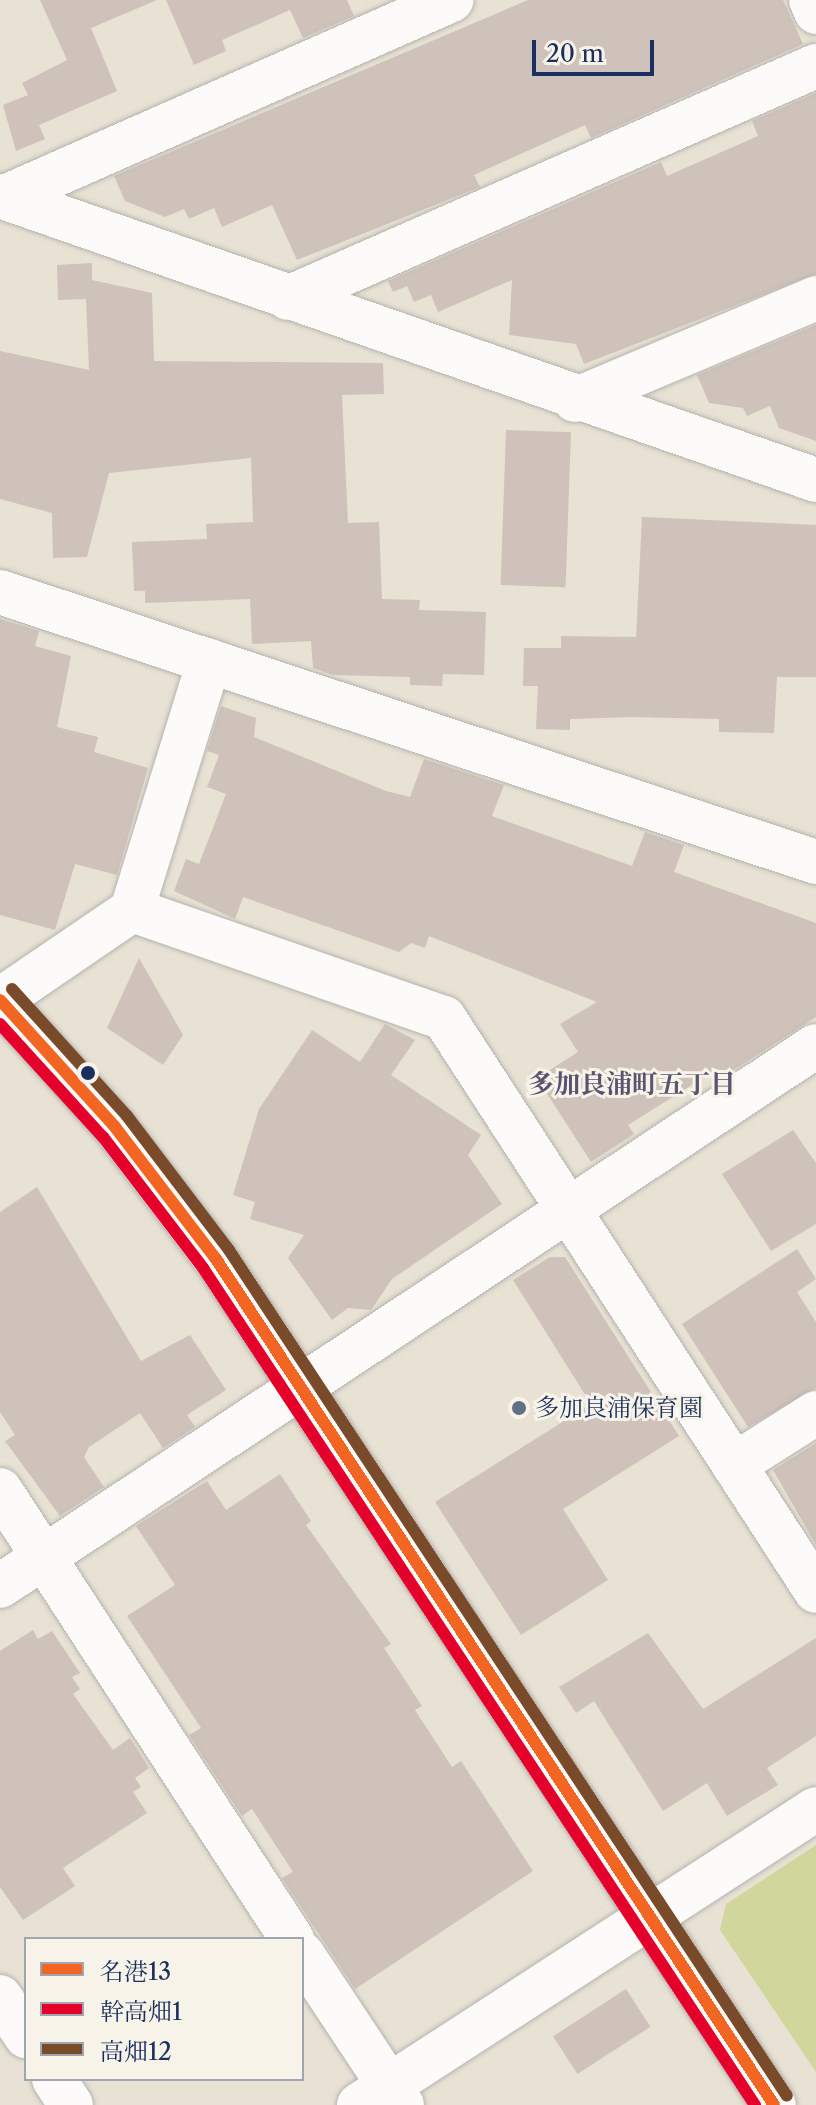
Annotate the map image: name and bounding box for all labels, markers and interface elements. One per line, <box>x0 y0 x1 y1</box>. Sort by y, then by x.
scale bar <box>536 24 658 74</box>
text: 20 m <box>546 39 604 68</box>
unlabelled marker <box>80 1065 96 1081</box>
district label: 多加良浦町五丁目 <box>528 1069 736 1101</box>
place label: 多加良浦保育園 <box>535 1394 703 1422</box>
marker: 多加良浦保育園 <box>510 1399 528 1417</box>
legend <box>24 1937 304 2081</box>
text: 名港13 <box>100 1957 171 1986</box>
text: 幹高畑1 <box>100 1997 182 2026</box>
text: 高畑12 <box>100 2037 172 2066</box>

